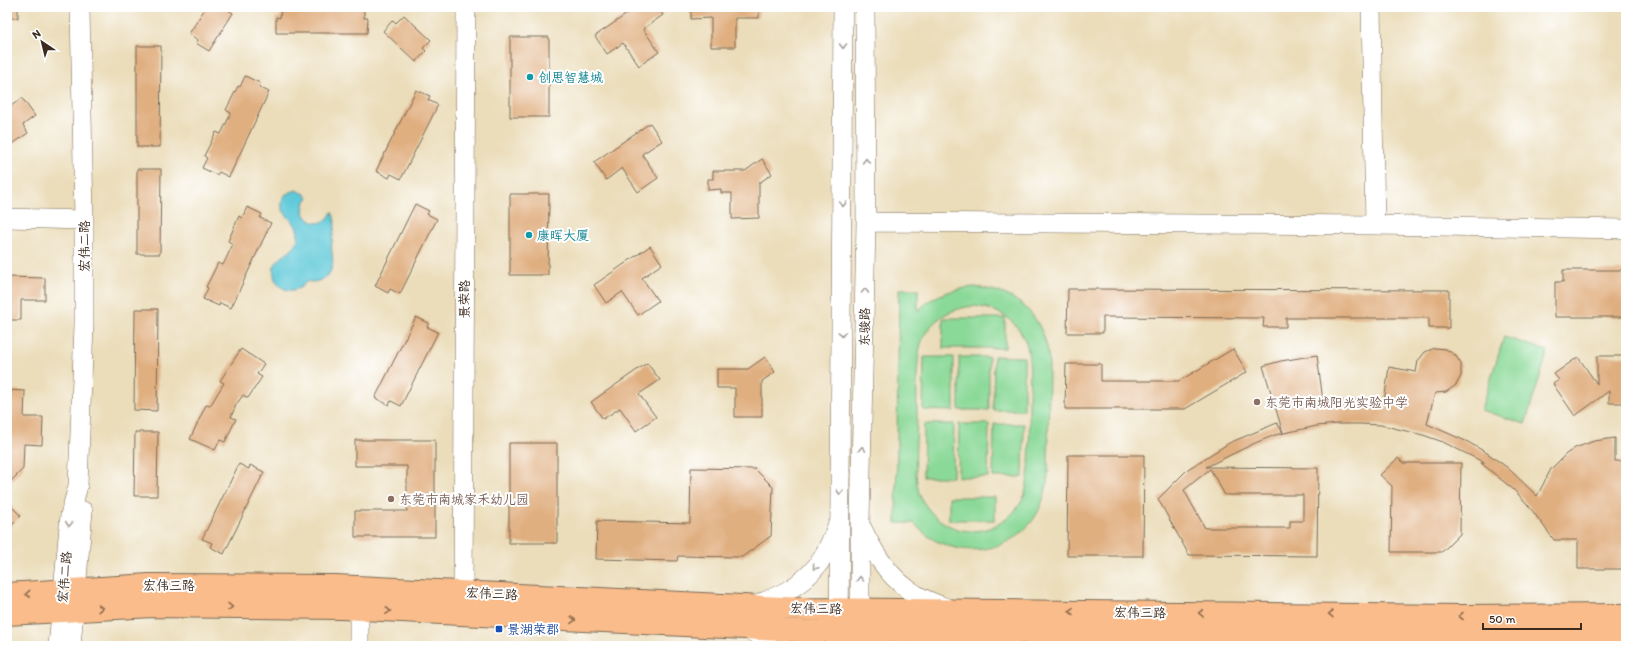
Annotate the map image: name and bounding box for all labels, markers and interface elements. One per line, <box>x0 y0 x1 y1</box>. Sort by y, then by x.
north arrow <box>22 22 62 62</box>
text: N <box>30 27 43 42</box>
one-way arrow <box>839 43 847 49</box>
place label: 创思智慧城 <box>538 70 603 85</box>
marker: 创思智慧城 <box>525 72 535 82</box>
one-way arrow <box>862 158 870 164</box>
one-way arrow <box>839 201 847 207</box>
street label: 宏伟二路 <box>77 220 92 272</box>
place label: 康晖大厦 <box>537 228 589 243</box>
marker: 康晖大厦 <box>524 230 534 240</box>
street label: 景荣路 <box>457 279 472 319</box>
one-way arrow <box>861 288 869 294</box>
street label: 东骏路 <box>857 307 872 347</box>
one-way arrow <box>838 331 846 337</box>
place label: 东莞市南城阳光实验中学 <box>1265 395 1408 410</box>
marker: 东莞市南城阳光实验中学 <box>1252 397 1262 407</box>
one-way arrow <box>857 446 866 452</box>
one-way arrow <box>836 489 844 495</box>
place label: 东莞市南城家禾幼儿园 <box>399 492 529 507</box>
marker: 东莞市南城家禾幼儿园 <box>386 494 396 504</box>
one-way arrow <box>65 521 74 527</box>
street label: 宏伟二路 <box>55 550 74 604</box>
one-way arrow <box>812 562 819 570</box>
one-way arrow <box>856 576 864 582</box>
street label: 宏伟三路 <box>143 578 195 593</box>
street label: 宏伟三路 <box>466 585 518 602</box>
one-way arrow <box>25 589 31 598</box>
street label: 宏伟三路 <box>790 601 842 616</box>
one-way arrow <box>227 603 233 611</box>
one-way arrow <box>97 604 103 613</box>
street label: 宏伟三路 <box>1114 605 1166 620</box>
scale bar <box>1483 605 1581 631</box>
one-way arrow <box>385 606 391 615</box>
one-way arrow <box>1068 607 1074 615</box>
one-way arrow <box>1198 608 1204 617</box>
one-way arrow <box>1328 610 1334 618</box>
one-way arrow <box>1458 612 1464 620</box>
text: 50 m <box>1489 612 1515 626</box>
one-way arrow <box>570 616 576 624</box>
place label: 景湖荣郡 <box>507 622 559 637</box>
marker: 景湖荣郡 <box>494 624 504 634</box>

